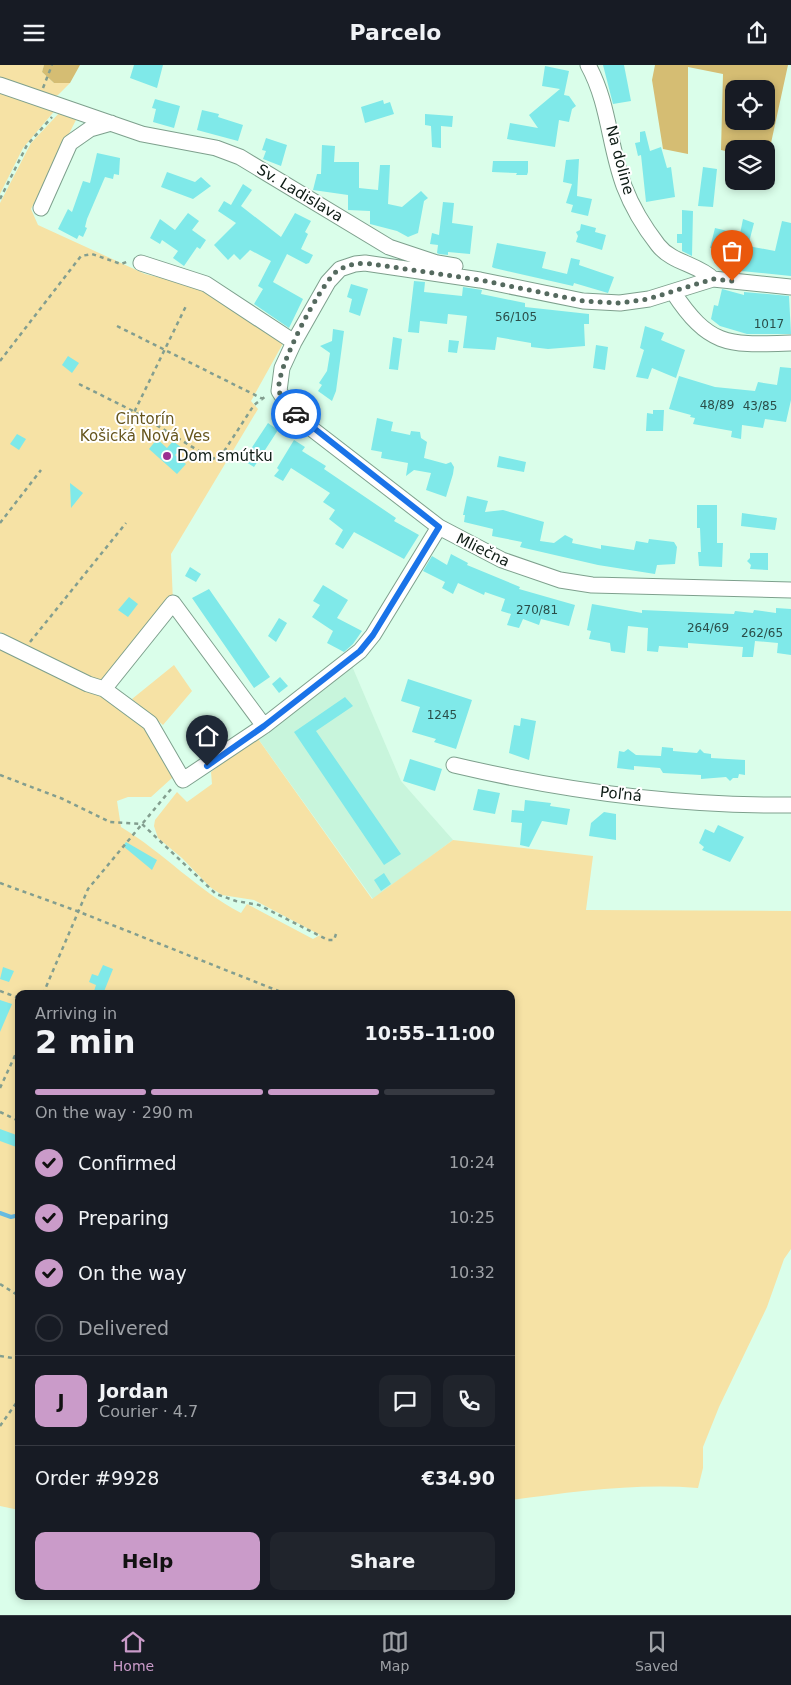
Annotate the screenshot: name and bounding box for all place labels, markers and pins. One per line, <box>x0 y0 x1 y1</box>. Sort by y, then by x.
pin <box>711 230 753 281</box>
place label: Dom smútku <box>177 447 273 465</box>
marker: Dom smútku <box>161 450 173 462</box>
pin <box>186 715 228 766</box>

